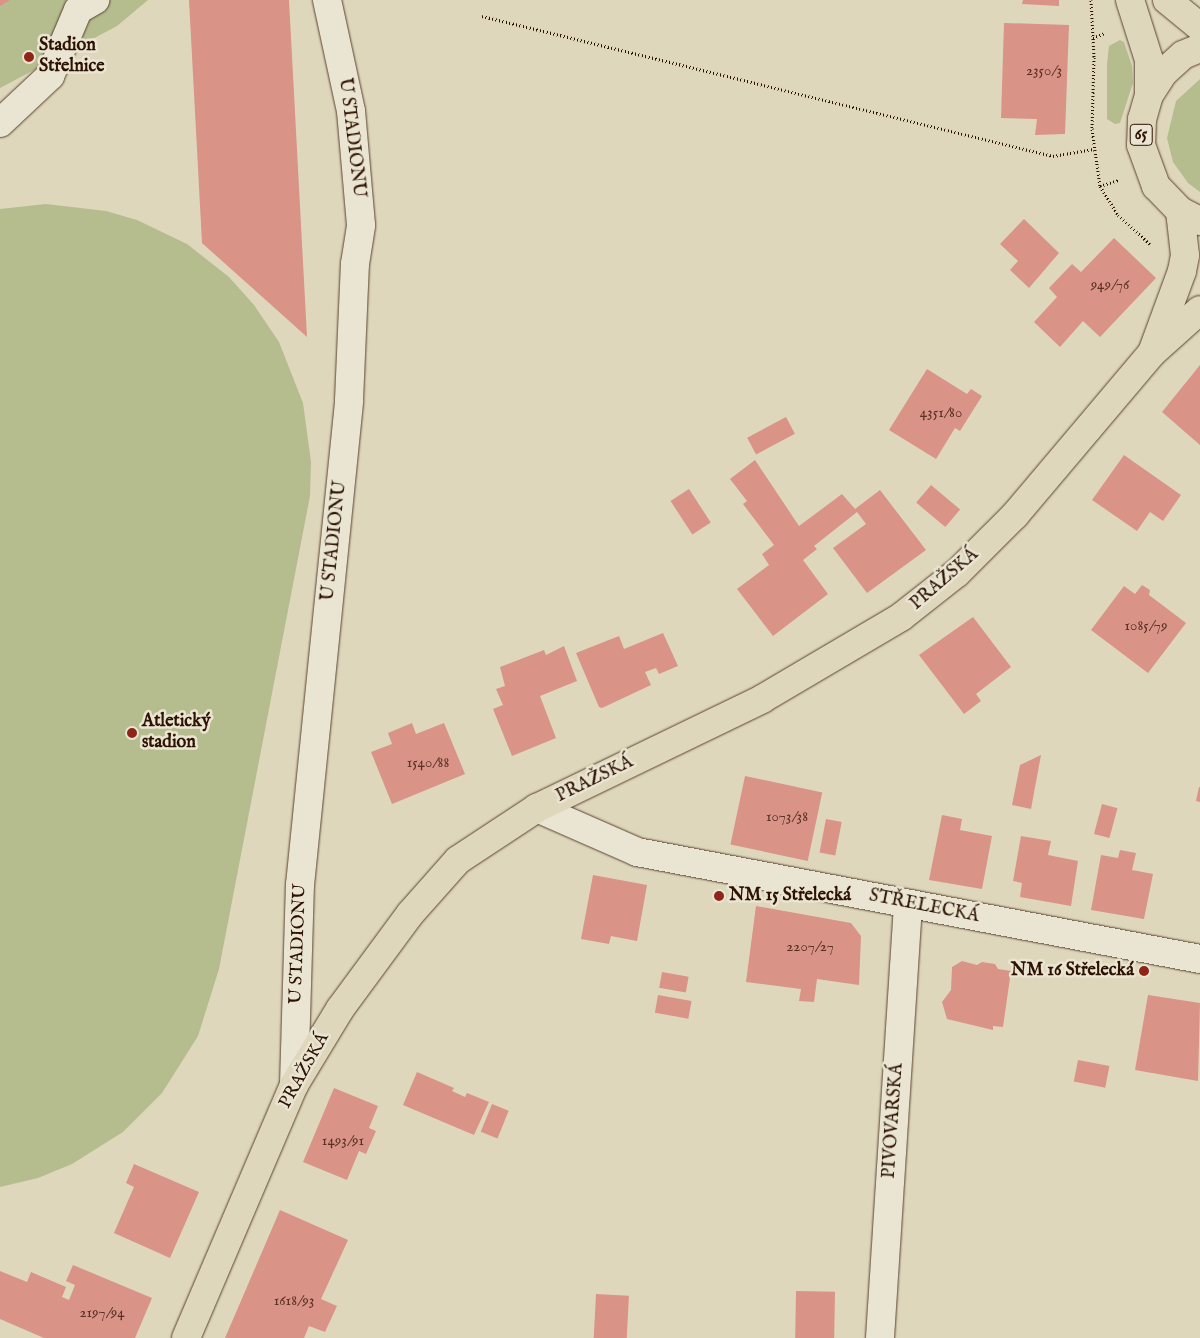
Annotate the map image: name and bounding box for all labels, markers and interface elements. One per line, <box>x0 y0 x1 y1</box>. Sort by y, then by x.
place label: Stadion Střelnice <box>39 36 105 78</box>
marker: Stadion Střelnice <box>23 51 35 63</box>
house number: 2350/3 <box>1026 62 1062 80</box>
street label: U STADIONU <box>333 77 369 199</box>
road number: 65 <box>1128 122 1154 148</box>
house number: 949/76 <box>1091 276 1129 294</box>
house number: 4351/80 <box>920 404 962 422</box>
street label: U STADIONU <box>318 480 352 602</box>
street label: PRAŽSKÁ <box>907 545 983 615</box>
house number: 1085/79 <box>1125 617 1167 635</box>
place label: Atletický stadion <box>142 712 211 754</box>
marker: Atletický stadion <box>126 727 138 739</box>
street label: PRAŽSKÁ <box>553 752 637 808</box>
house number: 1540/88 <box>407 754 449 772</box>
house number: 1073/38 <box>766 808 808 826</box>
street label: U STADIONU <box>286 883 312 1005</box>
place label: NM 15 Střelecká <box>729 885 851 907</box>
street label: STŘELECKÁ <box>867 886 981 928</box>
marker: NM 15 Střelecká <box>713 890 725 902</box>
house number: 2207/27 <box>786 938 834 956</box>
place label: NM 16 Střelecká <box>1011 960 1134 982</box>
marker: NM 16 Střelecká <box>1138 965 1150 977</box>
street label: PRAŽSKÁ <box>275 1029 335 1113</box>
street label: PIVOVARSKÁ <box>879 1063 909 1179</box>
house number: 1493/91 <box>322 1132 364 1150</box>
house number: 1618/93 <box>274 1292 314 1310</box>
house number: 2197/94 <box>79 1304 125 1322</box>

